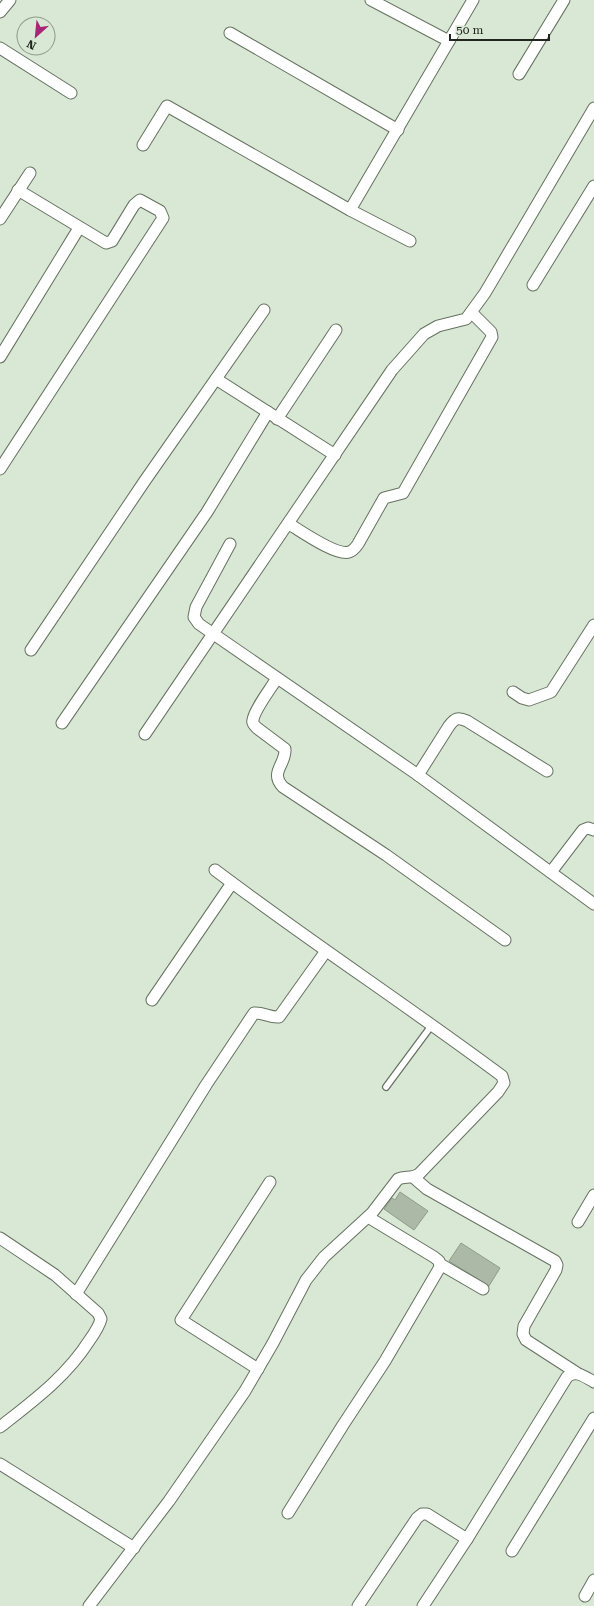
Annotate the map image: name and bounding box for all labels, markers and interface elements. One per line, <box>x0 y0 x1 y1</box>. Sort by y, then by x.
north arrow <box>16 16 56 56</box>
scale bar <box>450 16 549 42</box>
text: 50 m <box>456 23 483 37</box>
text: N <box>24 37 38 52</box>

